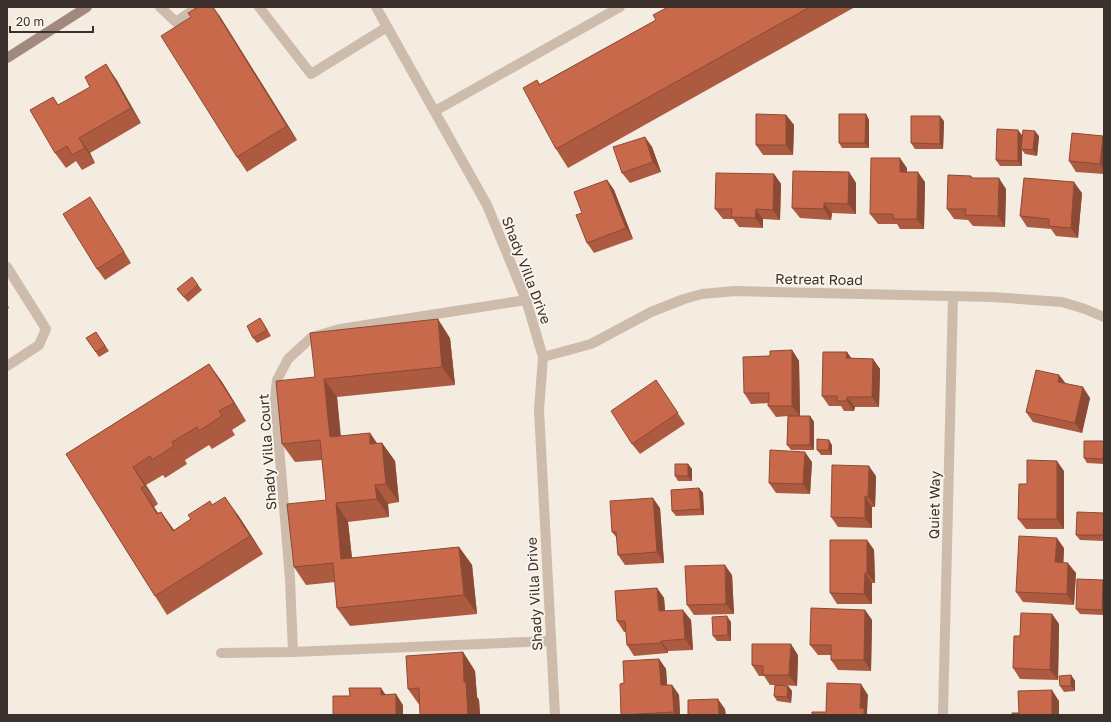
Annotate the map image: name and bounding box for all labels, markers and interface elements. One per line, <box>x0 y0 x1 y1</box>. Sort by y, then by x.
scale bar <box>10 8 93 34</box>
text: 20 m <box>16 14 44 29</box>
street label: Shady Villa Drive <box>499 214 555 326</box>
street label: Retreat Road <box>775 270 863 288</box>
street label: Shady Villa Court <box>254 393 280 511</box>
street label: Quiet Way <box>925 471 943 539</box>
street label: Shady Villa Drive <box>523 537 545 651</box>

